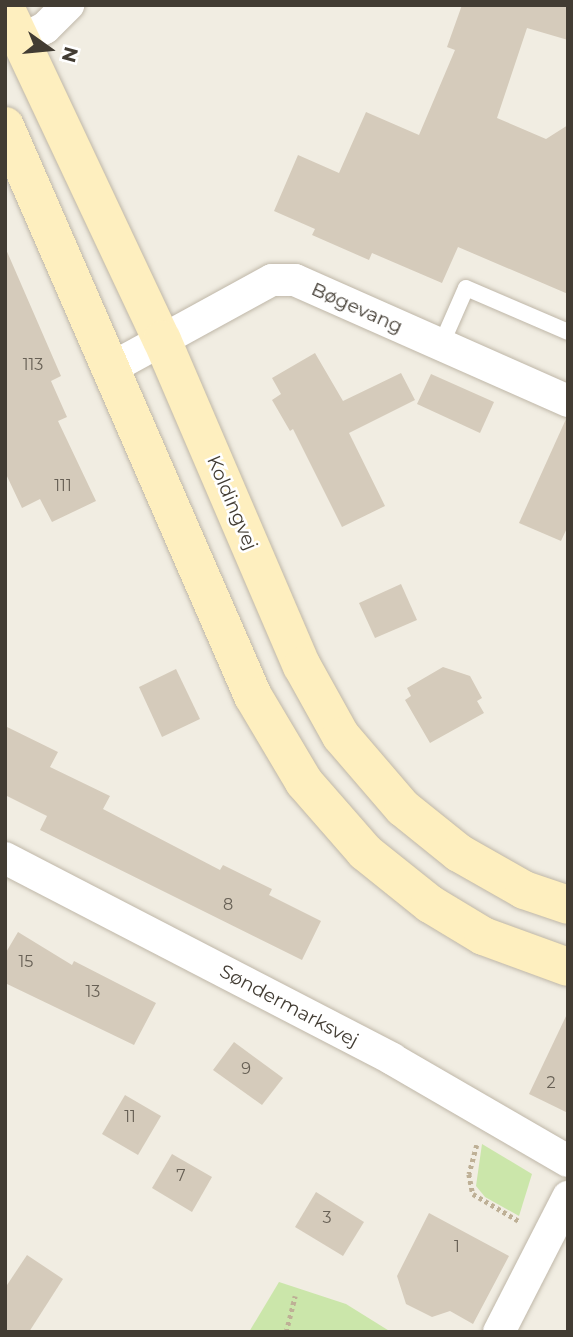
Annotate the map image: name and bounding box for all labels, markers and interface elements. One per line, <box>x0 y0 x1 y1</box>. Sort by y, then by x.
north arrow <box>14 14 84 84</box>
text: N <box>57 44 83 65</box>
street label: Bøgevang <box>308 278 406 338</box>
house number: 113 <box>23 355 43 375</box>
street label: Koldingvej <box>202 452 262 554</box>
house number: 111 <box>54 476 72 496</box>
house number: 8 <box>223 895 233 915</box>
house number: 15 <box>19 952 33 972</box>
street label: Søndermarksvej <box>216 960 362 1052</box>
house number: 13 <box>86 982 100 1002</box>
house number: 9 <box>241 1059 251 1079</box>
house number: 2 <box>546 1073 556 1093</box>
house number: 11 <box>124 1107 136 1127</box>
house number: 7 <box>176 1166 186 1186</box>
house number: 3 <box>322 1208 332 1228</box>
house number: 1 <box>454 1237 460 1257</box>

